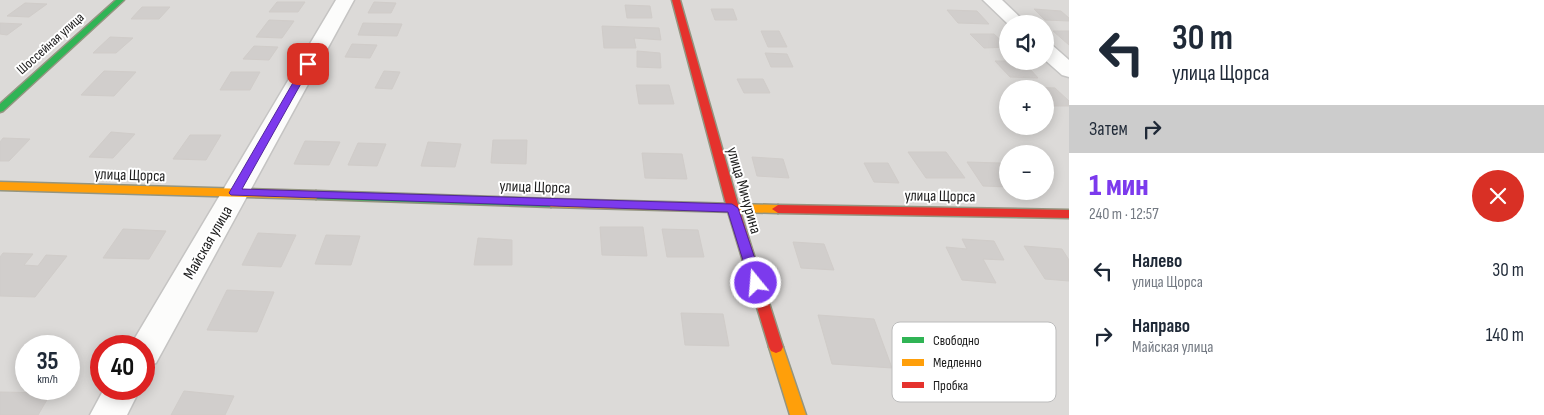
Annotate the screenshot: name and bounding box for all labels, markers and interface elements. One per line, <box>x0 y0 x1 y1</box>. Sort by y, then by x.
street label: Шоссейная улица <box>13 9 88 78</box>
map controls <box>999 15 1054 200</box>
button: sound <box>999 15 1054 70</box>
text: 30 m <box>1172 17 1233 60</box>
icon: left <box>1089 20 1154 85</box>
pin <box>287 43 329 85</box>
icon: arrive <box>294 50 322 78</box>
text: улица Щорса <box>1172 60 1270 87</box>
button: + <box>999 80 1054 135</box>
icon: right <box>1138 115 1166 143</box>
text: Затем <box>1089 118 1128 141</box>
street label: улица Мичурина <box>722 145 765 236</box>
button: − <box>999 145 1054 200</box>
street label: улица Щорса <box>94 165 166 186</box>
text: 1 мин <box>1089 168 1149 204</box>
button: close <box>1472 170 1524 222</box>
street label: улица Щорса <box>499 177 571 198</box>
street label: улица Щорса <box>904 186 976 207</box>
street label: Майская улица <box>180 203 237 283</box>
text: 240 m · 12:57 <box>1089 205 1159 224</box>
text: Налево <box>1132 250 1182 273</box>
position arrow <box>729 256 781 308</box>
icon: left <box>1089 257 1117 285</box>
text: 30 m <box>1492 259 1524 282</box>
text: улица Щорса <box>1132 273 1203 292</box>
text: Направо <box>1132 315 1190 338</box>
legend <box>892 322 1056 402</box>
icon: right <box>1089 322 1117 350</box>
text: 140 m <box>1486 324 1524 347</box>
text: Свободно <box>933 332 980 349</box>
speed limit sign: 40 <box>90 335 155 400</box>
text: Майская улица <box>1132 338 1213 357</box>
text: 35 <box>36 346 59 377</box>
text: Медленно <box>933 354 982 371</box>
text: km/h <box>37 372 58 387</box>
text: Пробка <box>933 377 968 394</box>

